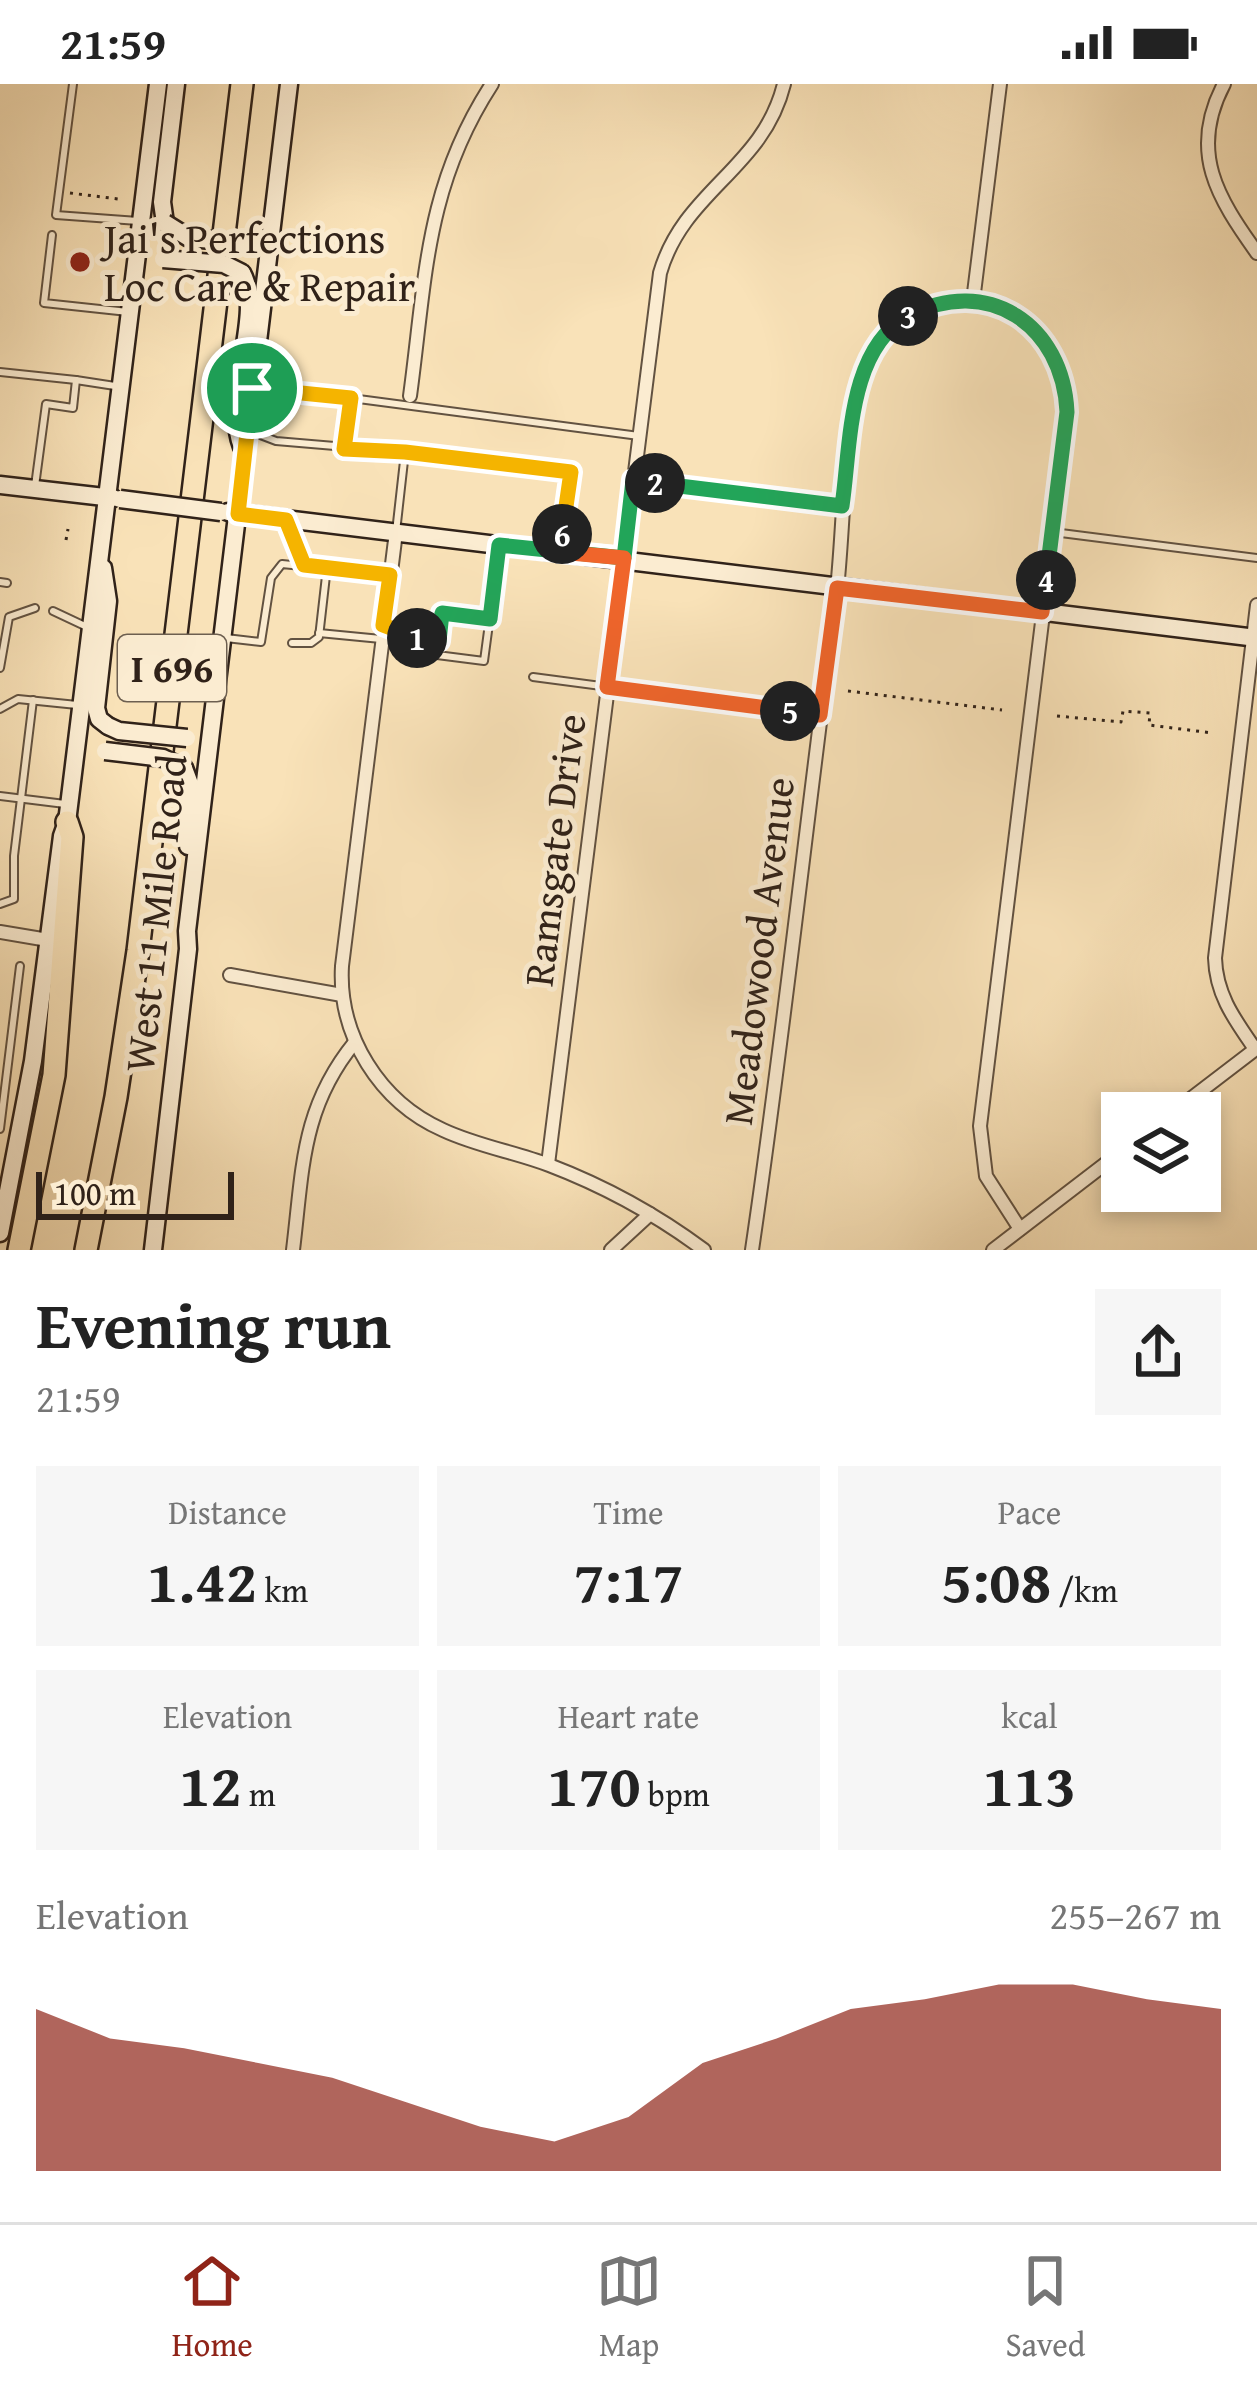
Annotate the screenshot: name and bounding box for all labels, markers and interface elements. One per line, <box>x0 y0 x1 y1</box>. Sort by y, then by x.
text: 21:59 <box>60 10 166 75</box>
place label: Jai's Perfections Loc Care & Repair <box>99 207 415 316</box>
marker: Jai's Perfections Loc Care & Repair <box>67 249 93 275</box>
pin: 3 <box>878 286 938 346</box>
text: 3 <box>899 292 917 340</box>
pin <box>201 337 303 439</box>
icon: arrive <box>219 355 285 421</box>
pin: 2 <box>625 453 685 513</box>
text: 2 <box>646 459 664 507</box>
pin: 6 <box>532 504 592 564</box>
text: 6 <box>553 510 571 558</box>
pin: 4 <box>1016 550 1076 610</box>
text: 4 <box>1037 556 1055 604</box>
pin: 1 <box>387 608 447 668</box>
text: 1 <box>408 614 426 662</box>
road number: I 696 <box>118 635 226 701</box>
pin: 5 <box>760 681 820 741</box>
text: 5 <box>781 687 799 735</box>
street label: Ramsgate Drive <box>507 710 600 990</box>
street label: West 11 Mile Road <box>107 751 202 1075</box>
street label: Meadowood Avenue <box>706 774 809 1128</box>
map controls <box>1101 1092 1221 1212</box>
button: layers <box>1101 1092 1221 1212</box>
scale bar <box>36 1166 234 1219</box>
text: 100 m <box>54 1169 136 1217</box>
text: Evening run <box>36 1275 391 1372</box>
button: share <box>1095 1289 1221 1415</box>
text: 21:59 <box>36 1369 121 1426</box>
text: Distance <box>168 1488 287 1536</box>
text: Time <box>593 1488 664 1536</box>
text: Pace <box>998 1488 1061 1536</box>
text: 1.42 <box>147 1536 257 1624</box>
text: 7:17 <box>573 1536 684 1624</box>
text: 5:08 <box>941 1536 1051 1624</box>
text: km <box>257 1566 308 1614</box>
text: /km <box>1051 1566 1118 1614</box>
text: Elevation <box>163 1692 292 1740</box>
text: Heart rate <box>558 1692 699 1740</box>
text: kcal <box>1001 1692 1058 1740</box>
text: 12 <box>179 1740 241 1828</box>
text: 170 <box>547 1740 641 1828</box>
text: 113 <box>983 1740 1076 1828</box>
text: m <box>241 1770 276 1818</box>
text: bpm <box>641 1770 710 1818</box>
text: Elevation <box>36 1886 189 1943</box>
text: 255–267 m <box>1049 1886 1221 1943</box>
tab: Home <box>172 2248 253 2368</box>
tab: Map <box>596 2248 662 2368</box>
tab: Saved <box>1005 2248 1085 2368</box>

